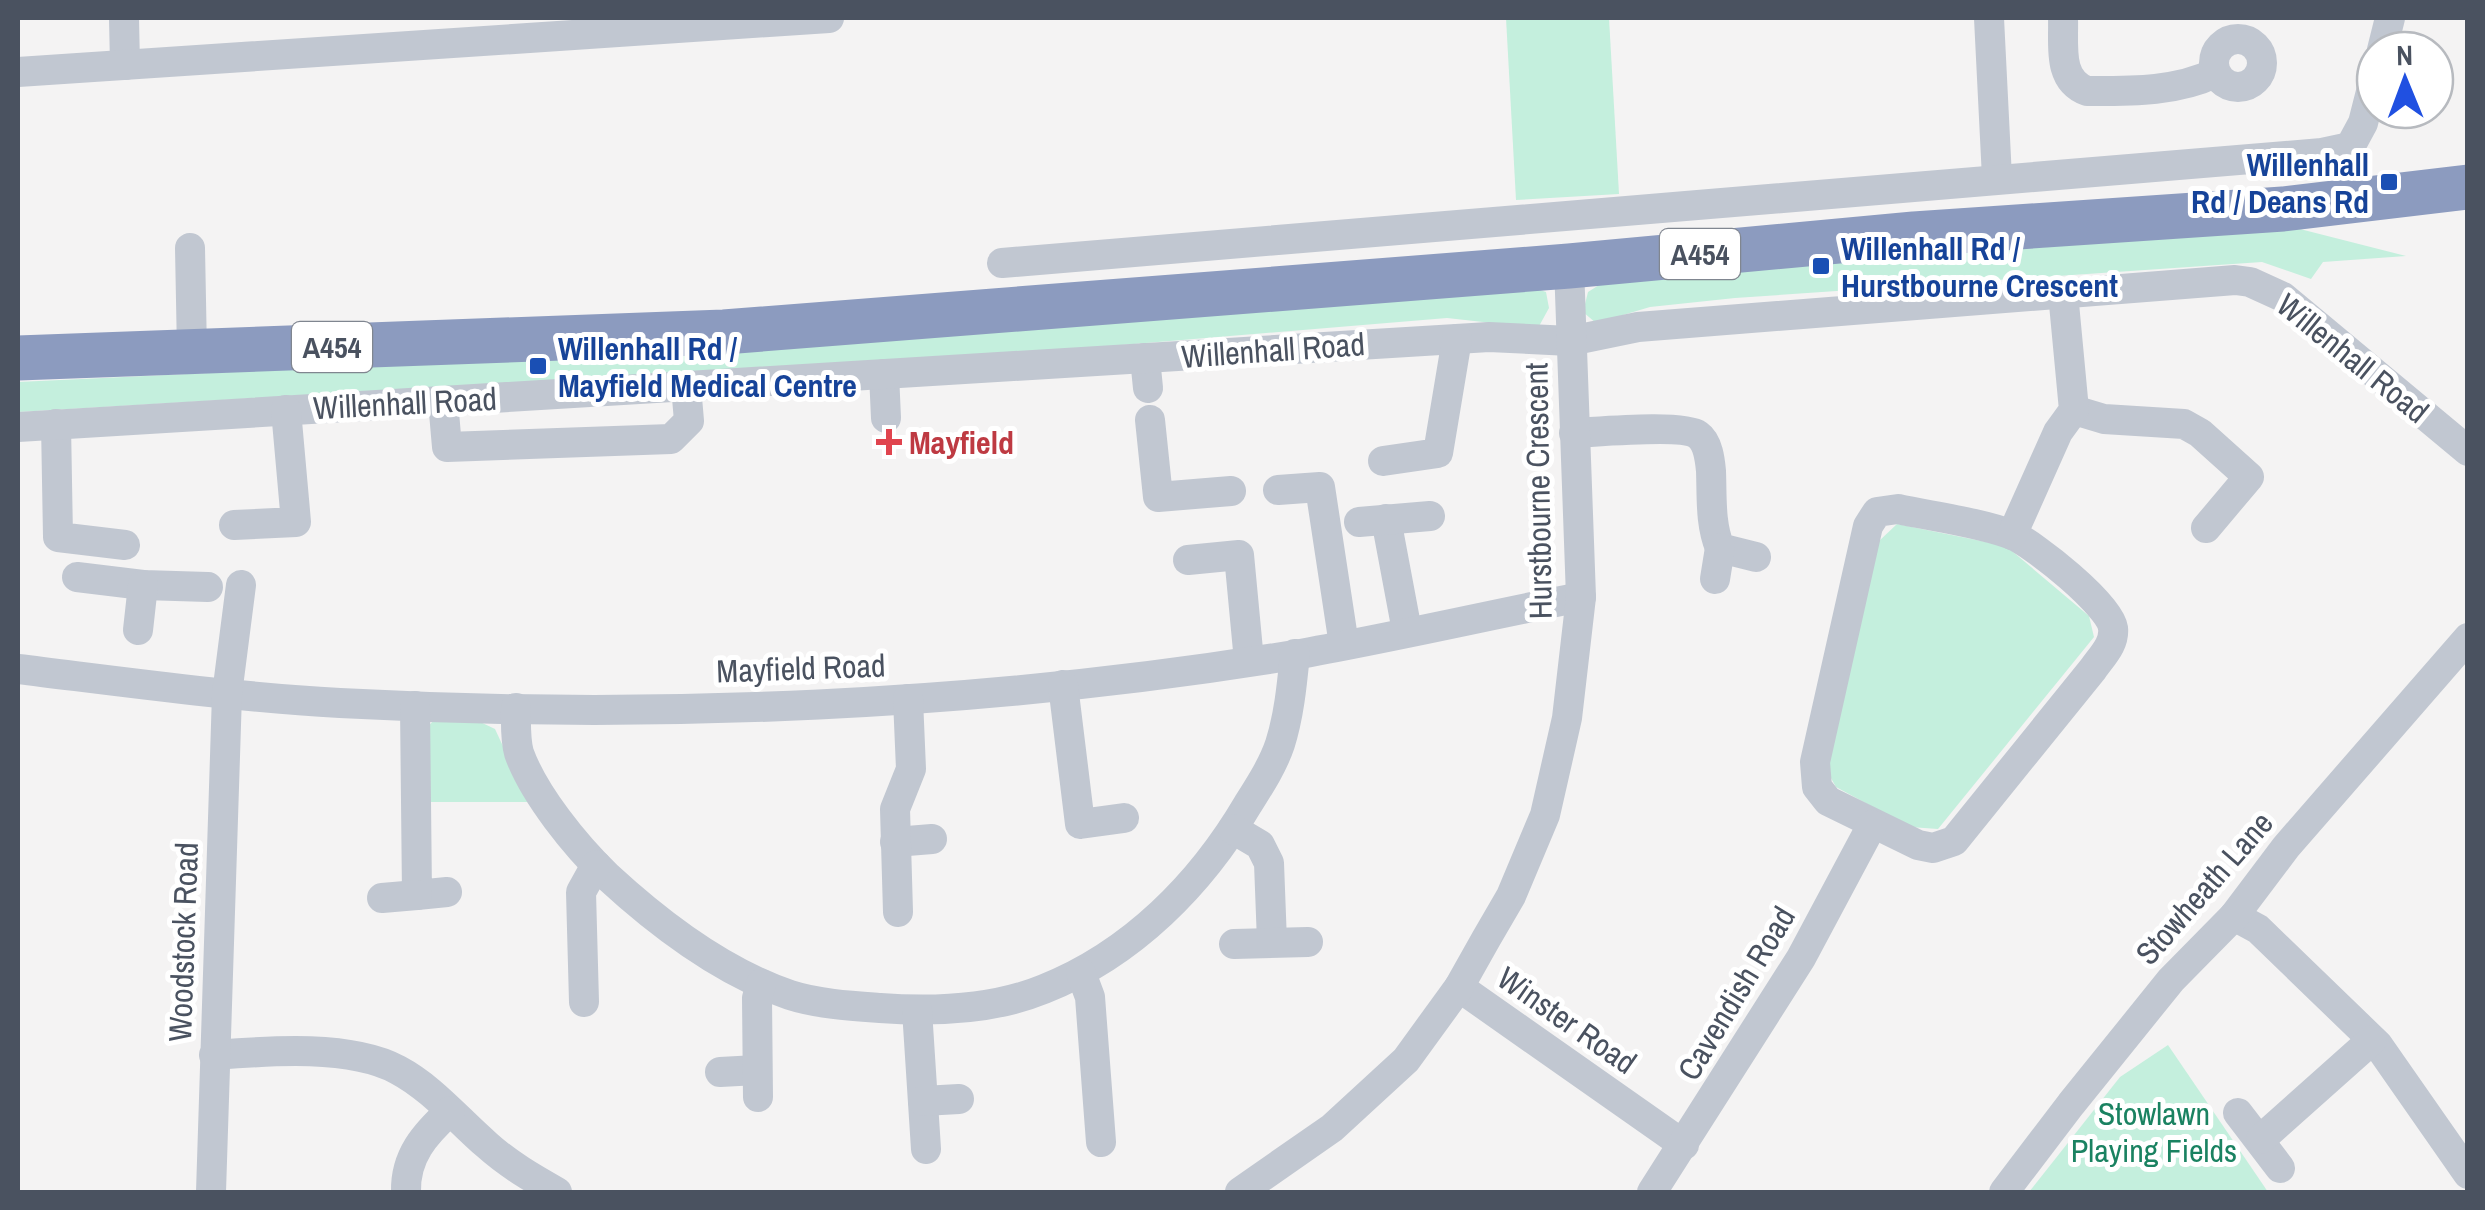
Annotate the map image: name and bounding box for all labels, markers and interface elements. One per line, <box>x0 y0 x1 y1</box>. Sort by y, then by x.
north arrow <box>2355 30 2455 130</box>
text: N <box>2396 36 2413 74</box>
place label: Willenhall Rd / Deans Rd <box>2191 143 2369 223</box>
marker: Willenhall Rd / Deans Rd <box>2378 171 2400 193</box>
place label: Willenhall Rd / Hurstbourne Crescent <box>1841 227 2118 307</box>
road number: A454 <box>1660 229 1740 279</box>
marker: Willenhall Rd / Hurstbourne Crescent <box>1810 255 1832 277</box>
street label: Willenhall Road <box>2268 283 2438 433</box>
road number: A454 <box>292 322 372 372</box>
street label: Willenhall Road <box>1180 322 1366 378</box>
place label: Willenhall Rd / Mayfield Medical Centre <box>558 327 857 407</box>
marker: Willenhall Rd / Mayfield Medical Centre <box>527 355 549 377</box>
street label: Hurstbourne Crescent <box>1514 362 1562 620</box>
street label: Willenhall Road <box>312 377 498 429</box>
place label: Mayfield <box>909 421 1014 464</box>
marker: Mayfield <box>878 431 900 453</box>
street label: Mayfield Road <box>716 644 886 692</box>
street label: Stowheath Lane <box>2126 802 2282 974</box>
street label: Woodstock Road <box>158 842 208 1042</box>
street label: Cavendish Road <box>1667 898 1805 1088</box>
street label: Winster Road <box>1489 956 1645 1084</box>
park label: Stowlawn Playing Fields <box>2071 1092 2237 1172</box>

